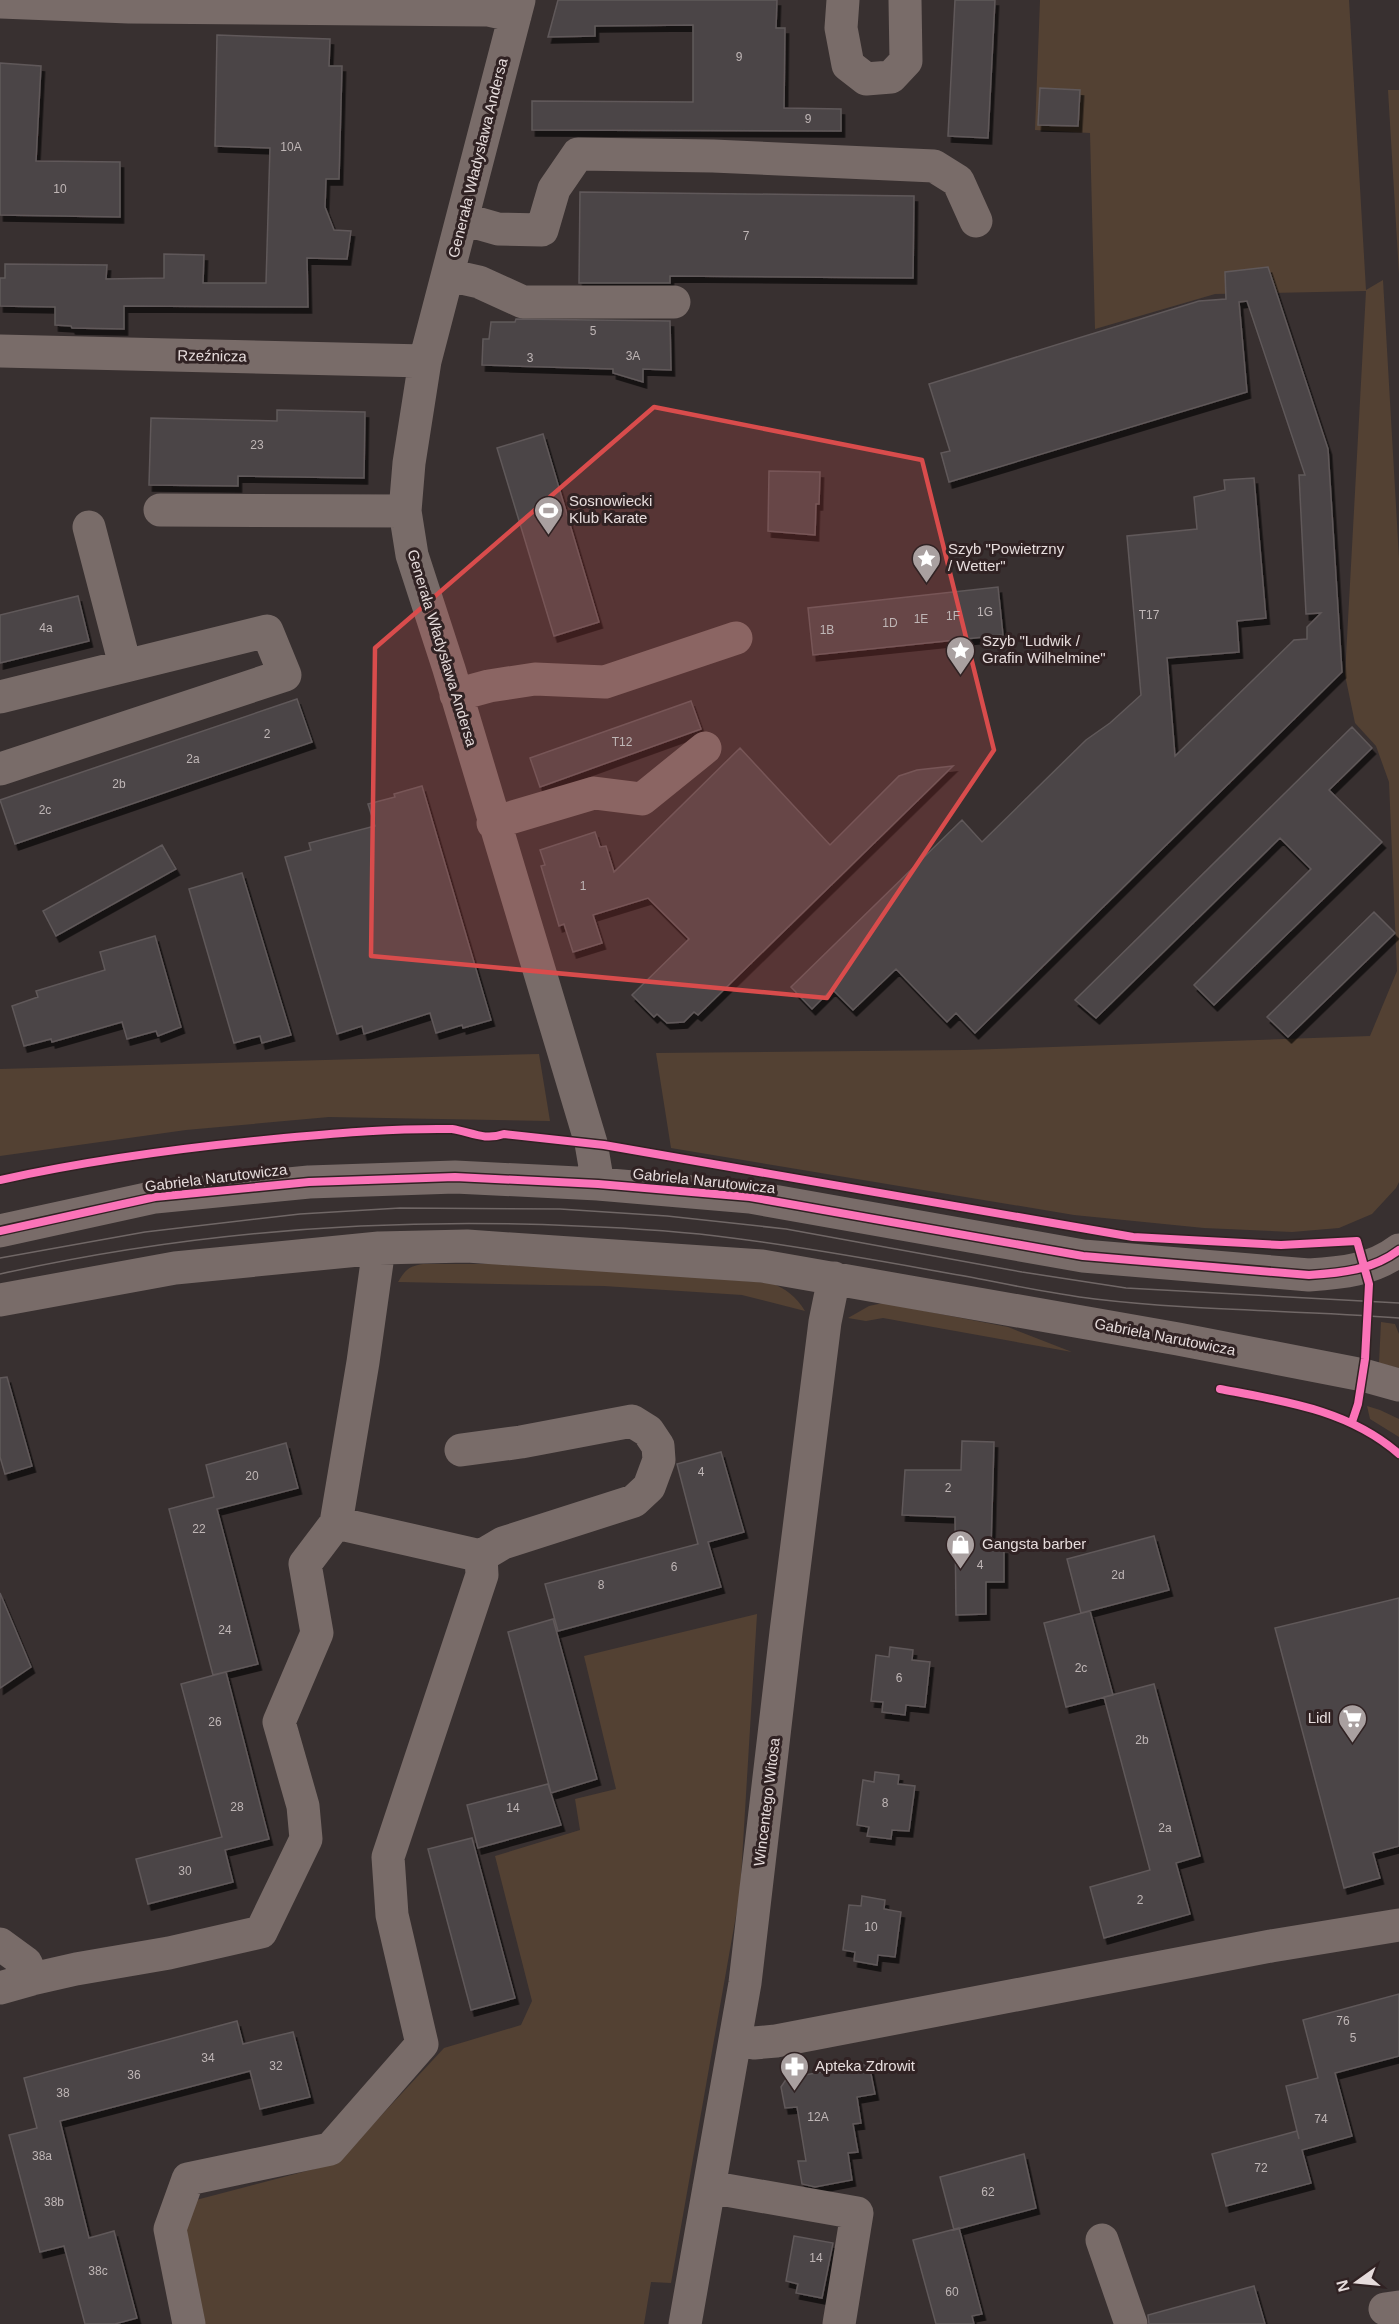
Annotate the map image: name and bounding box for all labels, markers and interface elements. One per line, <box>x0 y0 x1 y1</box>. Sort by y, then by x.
house number: 9 <box>736 50 743 64</box>
street label: Generała Władysława Andersa <box>444 56 511 259</box>
house number: 9 <box>805 112 812 126</box>
house number: 10A <box>280 140 302 154</box>
house number: 10 <box>53 182 67 196</box>
house number: 7 <box>743 229 750 243</box>
house number: 5 <box>590 324 597 338</box>
street label: Rzeźnicza <box>177 346 247 365</box>
house number: 3A <box>626 349 640 363</box>
house number: 3 <box>527 351 534 365</box>
house number: 23 <box>250 438 264 452</box>
place label: Sosnowiecki Klub Karate <box>569 492 652 526</box>
sports icon: Sosnowiecki Klub Karate <box>532 494 564 536</box>
place label: Szyb "Powietrzny / Wetter" <box>948 540 1065 574</box>
place icon: Szyb "Powietrzny / Wetter" <box>911 542 943 584</box>
street label: Generała Władysława Andersa <box>404 547 481 749</box>
house number: 1G <box>977 605 993 619</box>
house number: T17 <box>1139 608 1160 622</box>
house number: 1F <box>946 609 960 623</box>
house number: 1E <box>914 612 928 626</box>
house number: 1D <box>882 616 898 630</box>
house number: 4a <box>39 621 53 635</box>
house number: 1B <box>820 623 834 637</box>
place label: Szyb "Ludwik / Grafin Wilhelmine" <box>982 632 1106 666</box>
place icon: Szyb "Ludwik / Grafin Wilhelmine" <box>945 634 977 676</box>
house number: 2 <box>264 727 271 741</box>
house number: T12 <box>612 735 633 749</box>
house number: 2a <box>186 752 200 766</box>
house number: 2b <box>112 777 126 791</box>
house number: 2c <box>39 803 51 817</box>
house number: 1 <box>580 879 587 893</box>
street label: Gabriela Narutowicza <box>144 1160 289 1195</box>
street label: Gabriela Narutowicza <box>632 1165 777 1197</box>
street label: Gabriela Narutowicza <box>1093 1314 1238 1359</box>
house number: 4 <box>698 1465 705 1479</box>
house number: 20 <box>245 1469 259 1483</box>
house number: 2 <box>945 1481 952 1495</box>
house number: 22 <box>192 1522 206 1536</box>
shop icon: Gangsta barber <box>945 1528 977 1570</box>
place label: Gangsta barber <box>982 1535 1086 1552</box>
house number: 4 <box>977 1558 984 1572</box>
house number: 6 <box>671 1560 678 1574</box>
house number: 2d <box>1111 1568 1125 1582</box>
house number: 8 <box>598 1578 605 1592</box>
house number: 24 <box>218 1623 232 1637</box>
house number: 2c <box>1075 1661 1087 1675</box>
house number: 6 <box>896 1671 903 1685</box>
supermarket icon: Lidl <box>1336 1702 1368 1744</box>
place label: Lidl <box>1308 1709 1331 1726</box>
house number: 26 <box>208 1715 222 1729</box>
house number: 2b <box>1135 1733 1149 1747</box>
street label: Wincentego Witosa <box>750 1736 783 1867</box>
house number: 8 <box>882 1796 889 1810</box>
house number: 28 <box>230 1800 244 1814</box>
house number: 14 <box>506 1801 520 1815</box>
house number: 2a <box>1158 1821 1172 1835</box>
house number: 30 <box>178 1864 192 1878</box>
house number: 2 <box>1137 1893 1144 1907</box>
house number: 10 <box>864 1920 878 1934</box>
house number: 76 <box>1336 2014 1350 2028</box>
house number: 5 <box>1350 2031 1357 2045</box>
pharmacy icon: Apteka Zdrowit <box>778 2050 810 2092</box>
house number: 34 <box>201 2051 215 2065</box>
place label: Apteka Zdrowit <box>815 2057 916 2074</box>
house number: 32 <box>269 2059 283 2073</box>
house number: 36 <box>127 2068 141 2082</box>
house number: 38 <box>56 2086 70 2100</box>
house number: 12A <box>807 2110 829 2124</box>
house number: 74 <box>1314 2112 1328 2126</box>
house number: 38a <box>32 2149 52 2163</box>
house number: 72 <box>1254 2161 1268 2175</box>
house number: 62 <box>981 2185 995 2199</box>
house number: 38b <box>44 2195 64 2209</box>
house number: 14 <box>809 2251 823 2265</box>
north arrow <box>1327 2252 1387 2312</box>
house number: 38c <box>88 2264 108 2278</box>
text: N <box>1333 2278 1353 2294</box>
house number: 60 <box>945 2285 959 2299</box>

